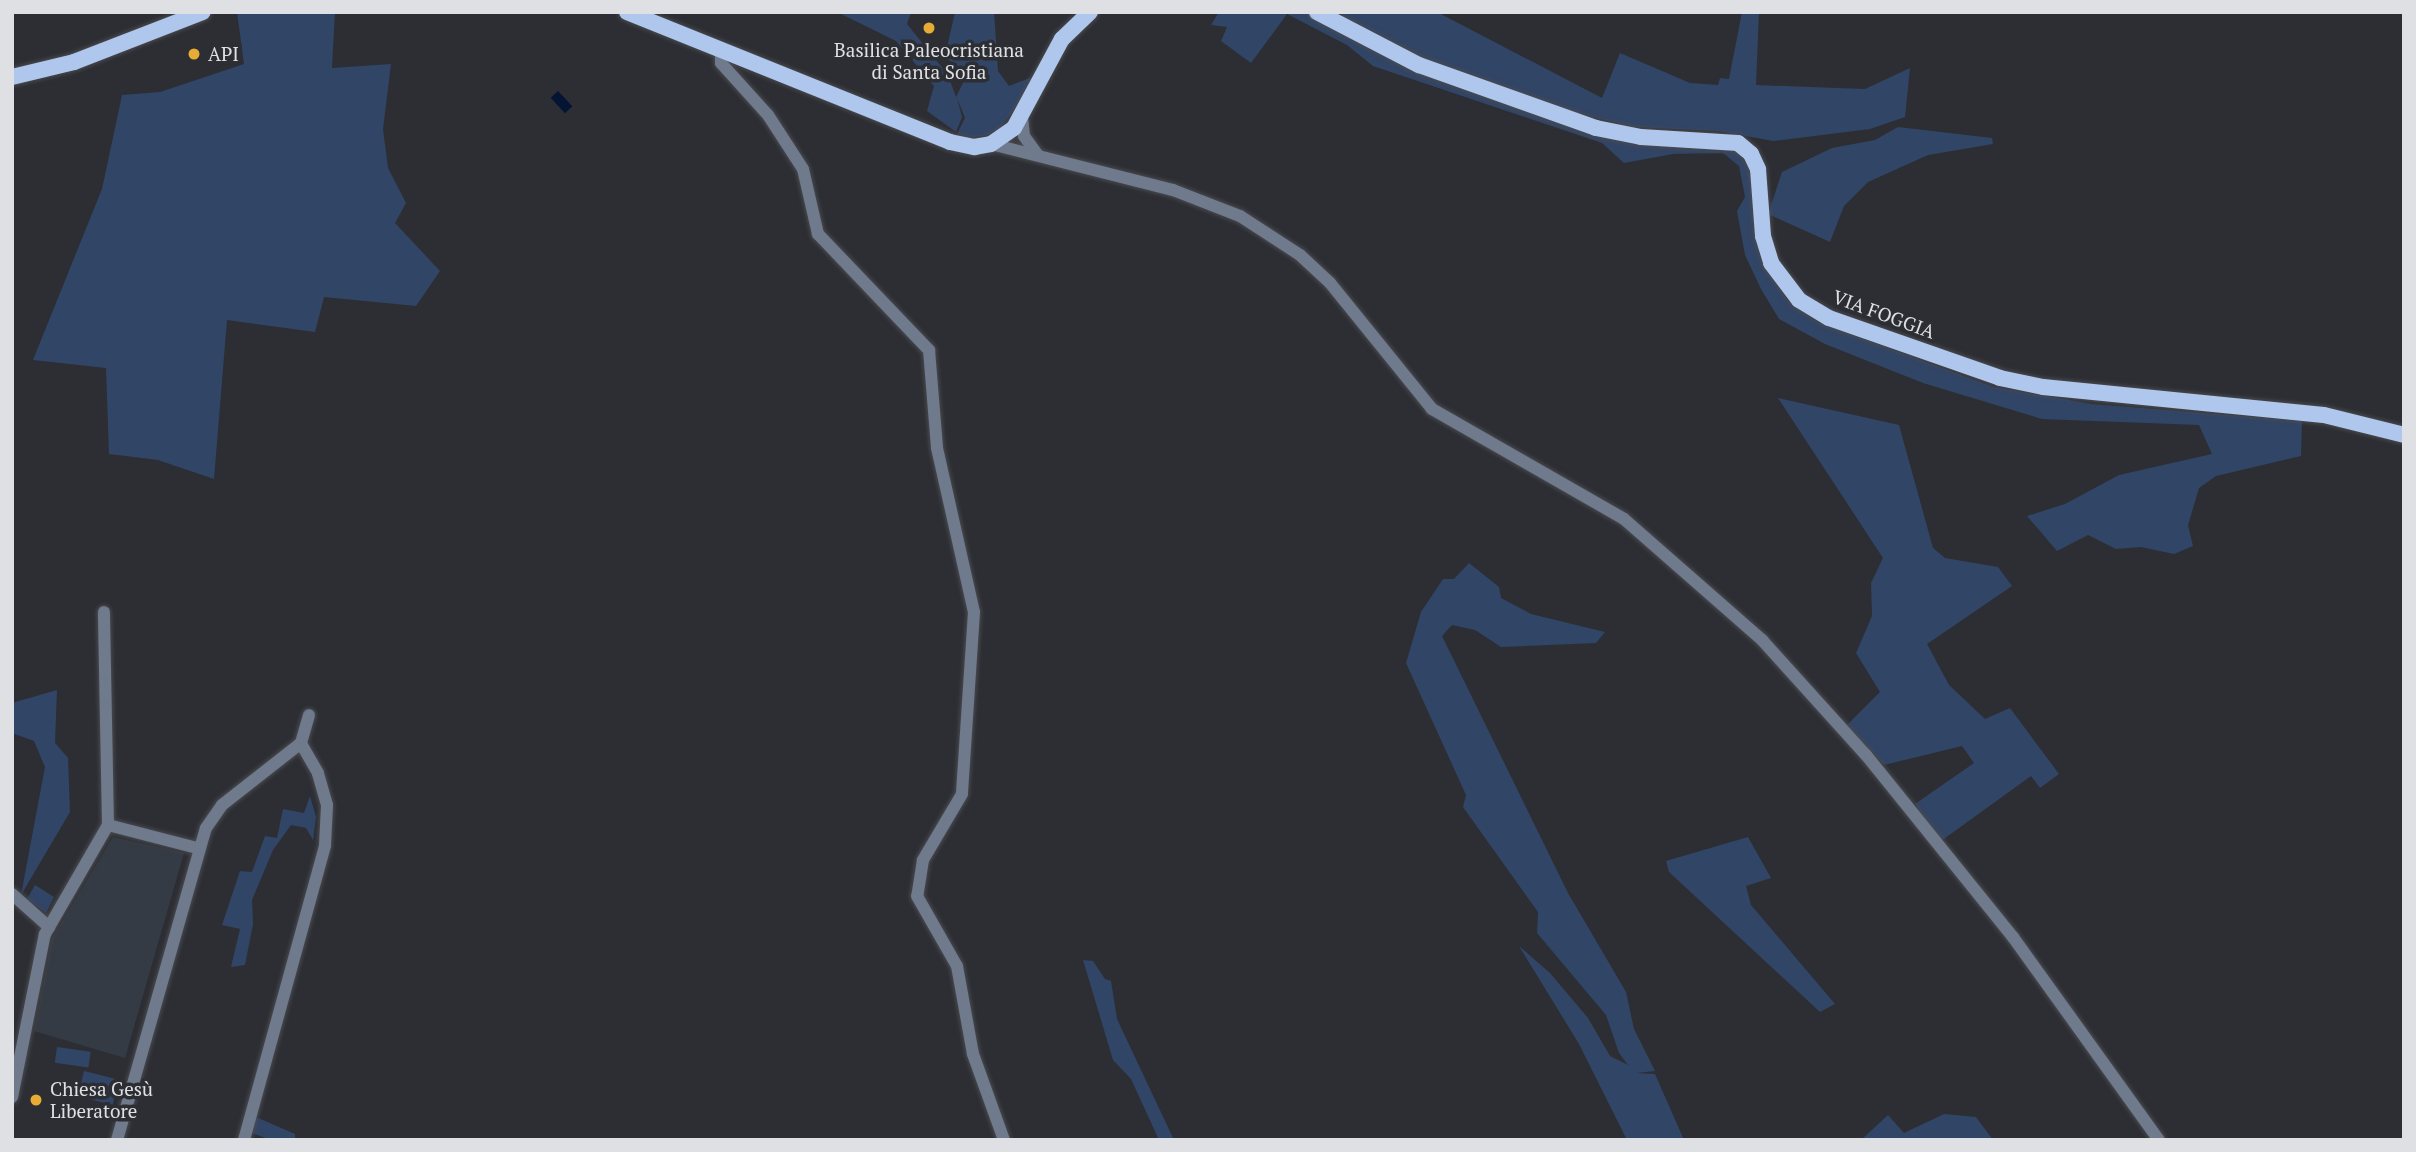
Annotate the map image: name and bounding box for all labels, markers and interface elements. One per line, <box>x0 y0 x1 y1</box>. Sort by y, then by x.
marker: Basilica Paleocristiana di Santa Sofia <box>921 20 937 36</box>
place label: Basilica Paleocristiana di Santa Sofia <box>834 39 1024 83</box>
place label: API <box>208 43 239 65</box>
marker: API <box>186 46 202 62</box>
street label: VIA FOGGIA <box>1830 285 1938 343</box>
place label: Chiesa Gesù Liberatore <box>50 1078 153 1122</box>
marker: Chiesa Gesù Liberatore <box>28 1092 44 1108</box>

